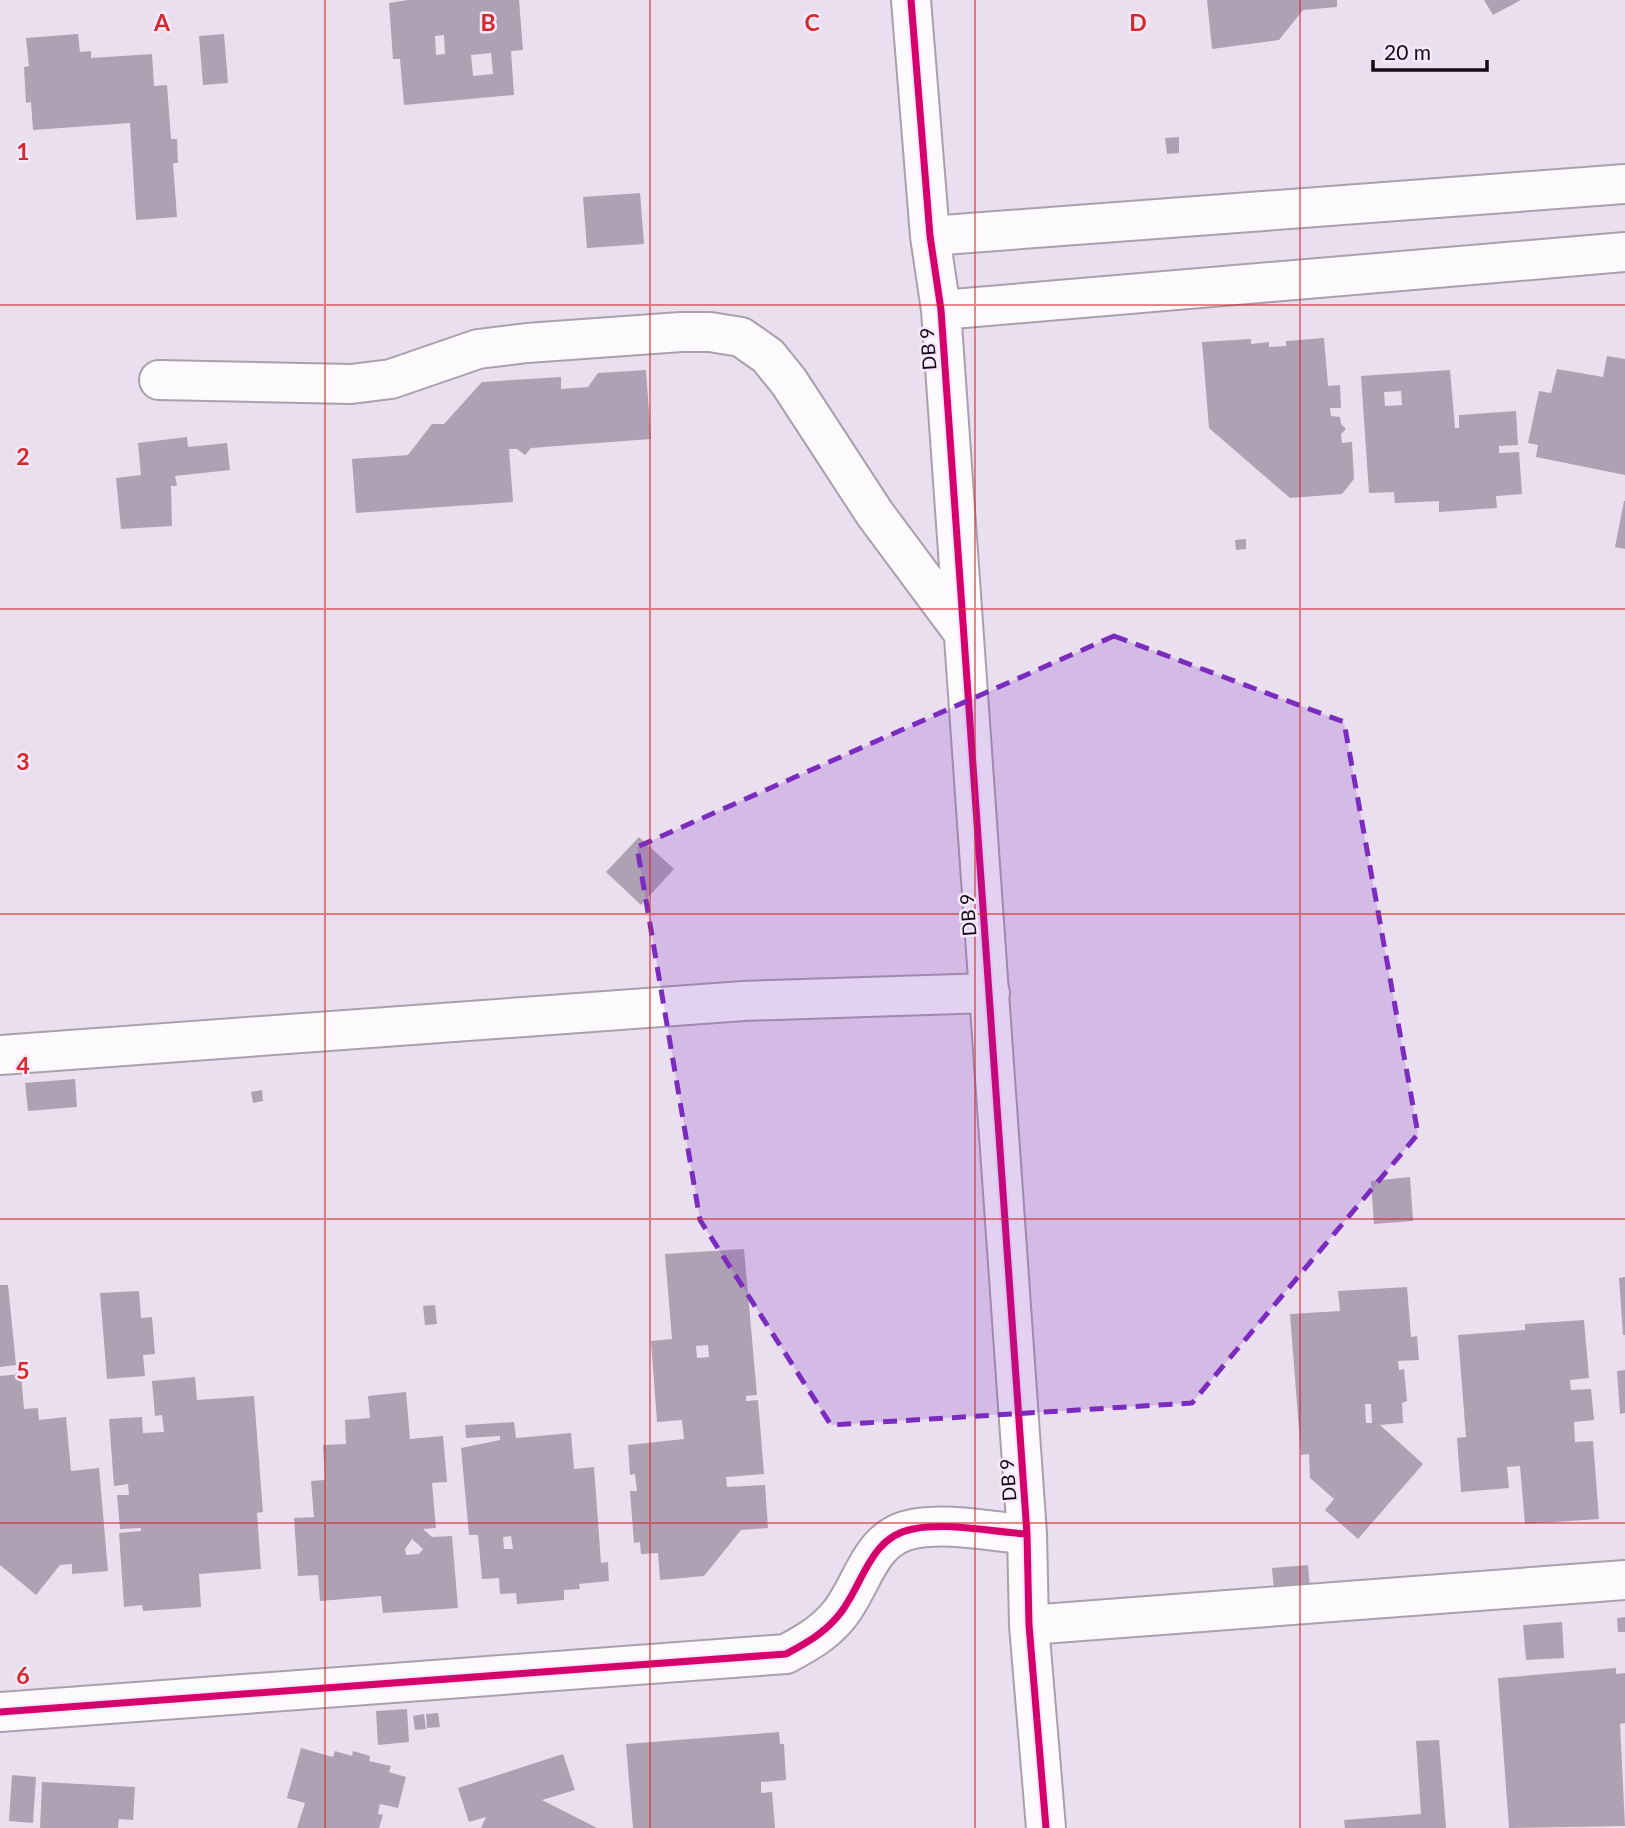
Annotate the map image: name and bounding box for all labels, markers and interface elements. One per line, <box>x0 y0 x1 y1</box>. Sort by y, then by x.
text: A <box>153 8 171 36</box>
text: B <box>480 8 496 36</box>
text: C <box>804 8 820 36</box>
text: D <box>1129 8 1147 36</box>
scale bar <box>1373 28 1487 72</box>
text: 20 m <box>1384 39 1431 64</box>
text: 1 <box>16 137 30 165</box>
street label: DB 9 <box>915 327 940 371</box>
text: 2 <box>16 442 30 470</box>
text: 3 <box>16 747 30 775</box>
street label: DB 9 <box>955 893 980 937</box>
text: 4 <box>16 1051 30 1079</box>
text: 5 <box>16 1356 30 1384</box>
street label: DB 9 <box>995 1458 1020 1502</box>
text: 6 <box>16 1661 30 1689</box>

